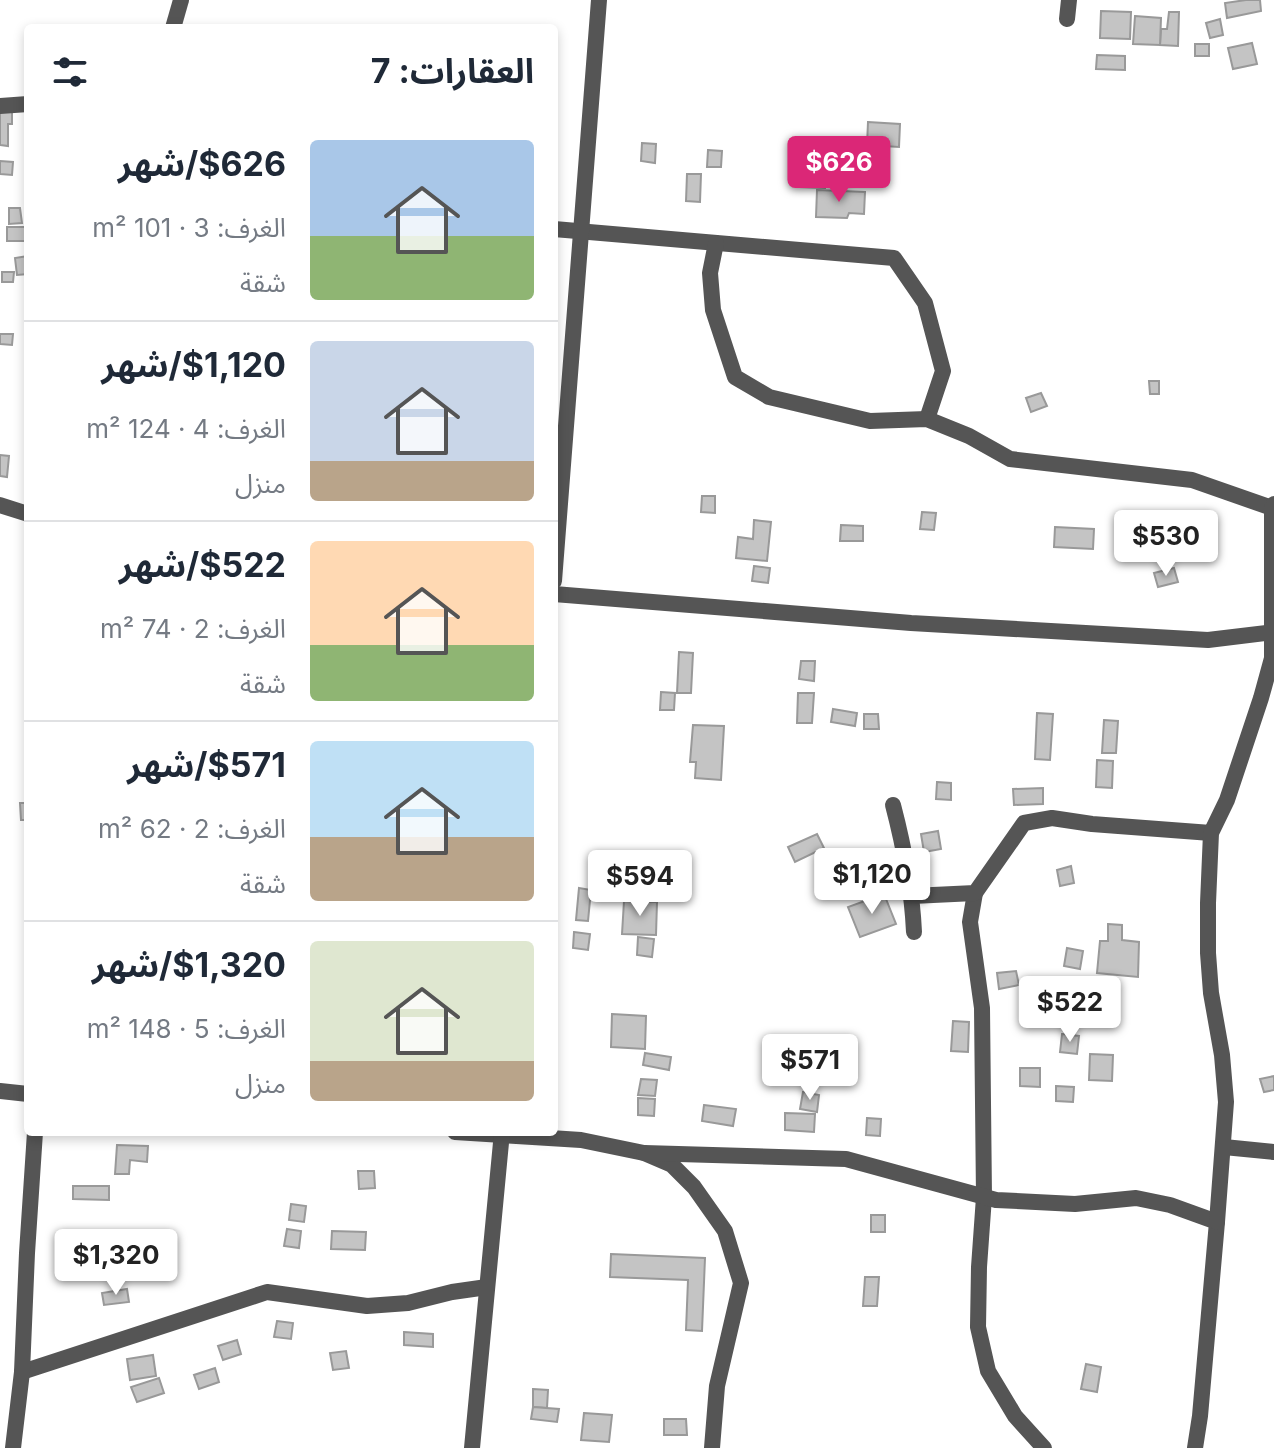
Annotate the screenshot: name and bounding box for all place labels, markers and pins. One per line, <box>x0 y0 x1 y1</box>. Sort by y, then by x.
pin: $626 <box>792 136 886 204</box>
pin: $530 <box>1119 510 1213 578</box>
pin: $1,120 <box>807 848 937 916</box>
pin: $594 <box>593 850 687 918</box>
pin: $522 <box>1023 976 1117 1044</box>
pin: $571 <box>763 1034 857 1102</box>
pin: $1,320 <box>51 1229 181 1297</box>

